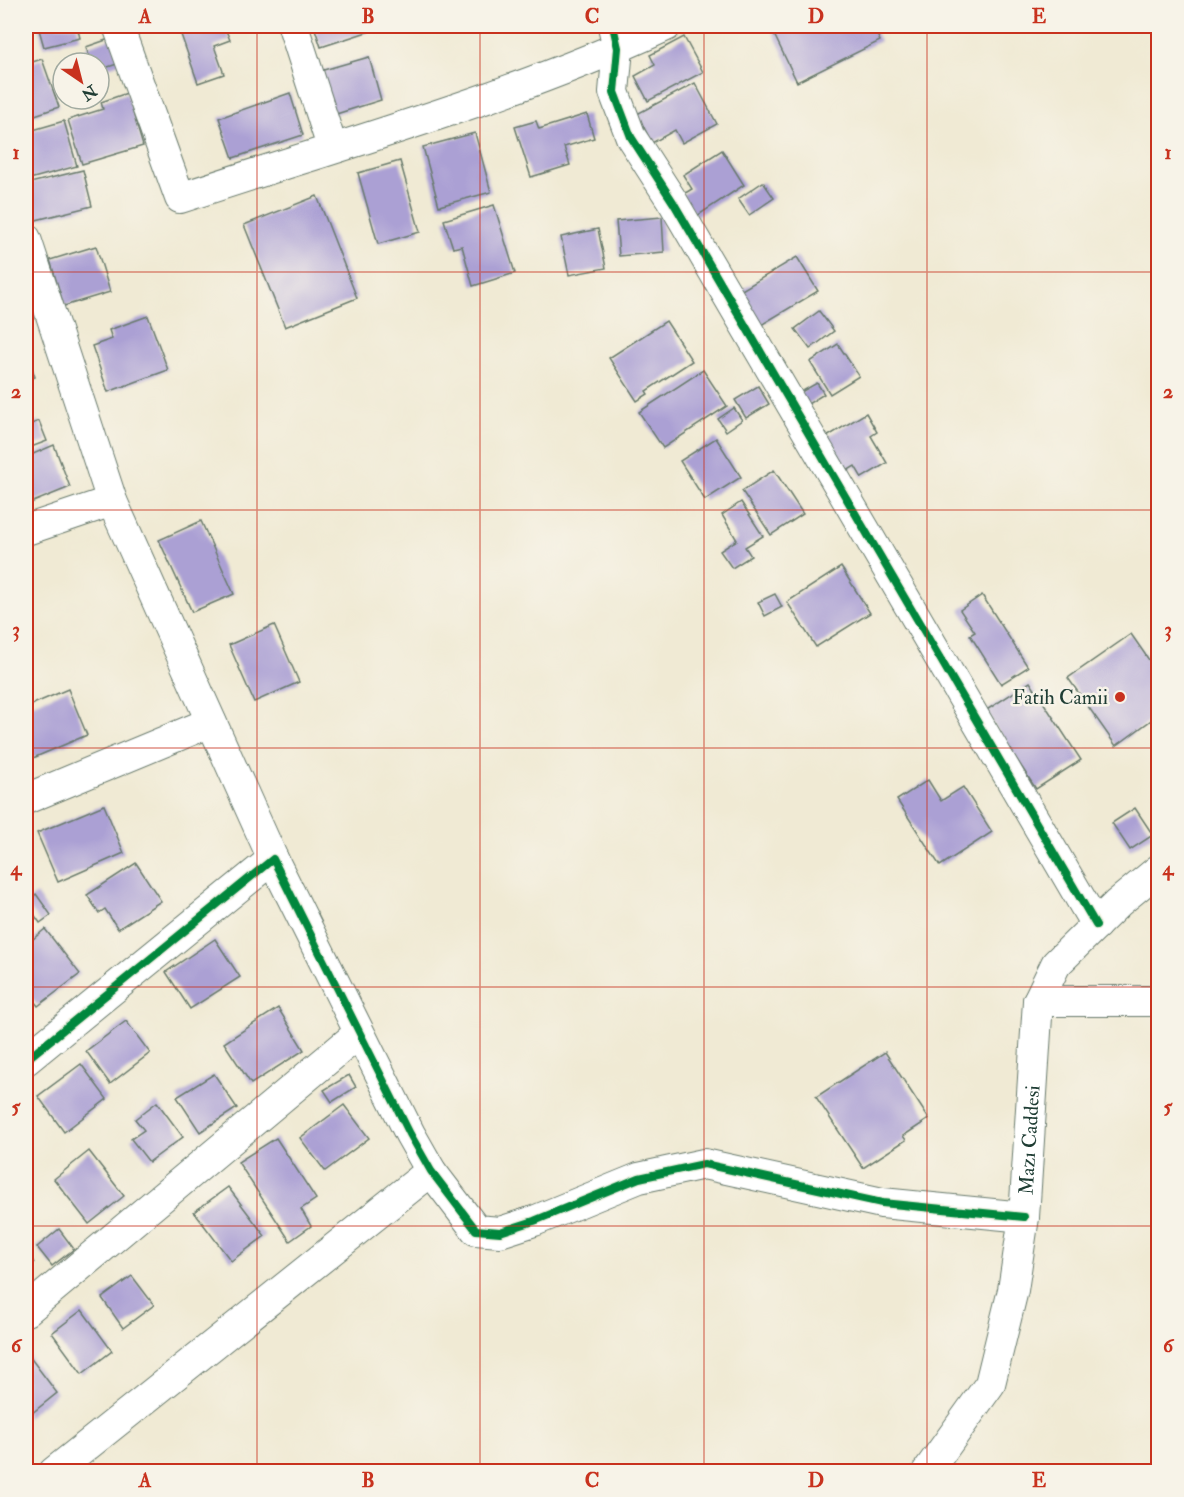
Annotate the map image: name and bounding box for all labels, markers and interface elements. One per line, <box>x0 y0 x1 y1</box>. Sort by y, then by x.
text: A <box>138 4 152 29</box>
text: B <box>361 4 375 29</box>
text: C <box>585 4 599 29</box>
text: D <box>808 4 824 29</box>
text: E <box>1032 4 1047 29</box>
north arrow <box>51 51 111 111</box>
text: N <box>77 80 101 105</box>
text: 1 <box>12 140 20 165</box>
text: 1 <box>1164 140 1172 165</box>
text: 2 <box>11 379 21 404</box>
text: 2 <box>1163 379 1173 404</box>
text: 3 <box>12 617 20 642</box>
text: 3 <box>1164 617 1172 642</box>
place label: Fatih Camii <box>1012 685 1108 710</box>
marker: Fatih Camii <box>1113 690 1127 704</box>
text: 4 <box>10 856 23 881</box>
text: 4 <box>1162 856 1175 881</box>
street label: Mazı Caddesi <box>1013 1084 1046 1196</box>
text: 5 <box>12 1094 22 1119</box>
text: 5 <box>1164 1094 1174 1119</box>
text: 6 <box>11 1333 23 1358</box>
text: 6 <box>1163 1333 1175 1358</box>
text: A <box>138 1468 152 1493</box>
text: B <box>361 1468 375 1493</box>
text: C <box>585 1468 599 1493</box>
text: D <box>808 1468 824 1493</box>
text: E <box>1032 1468 1047 1493</box>

